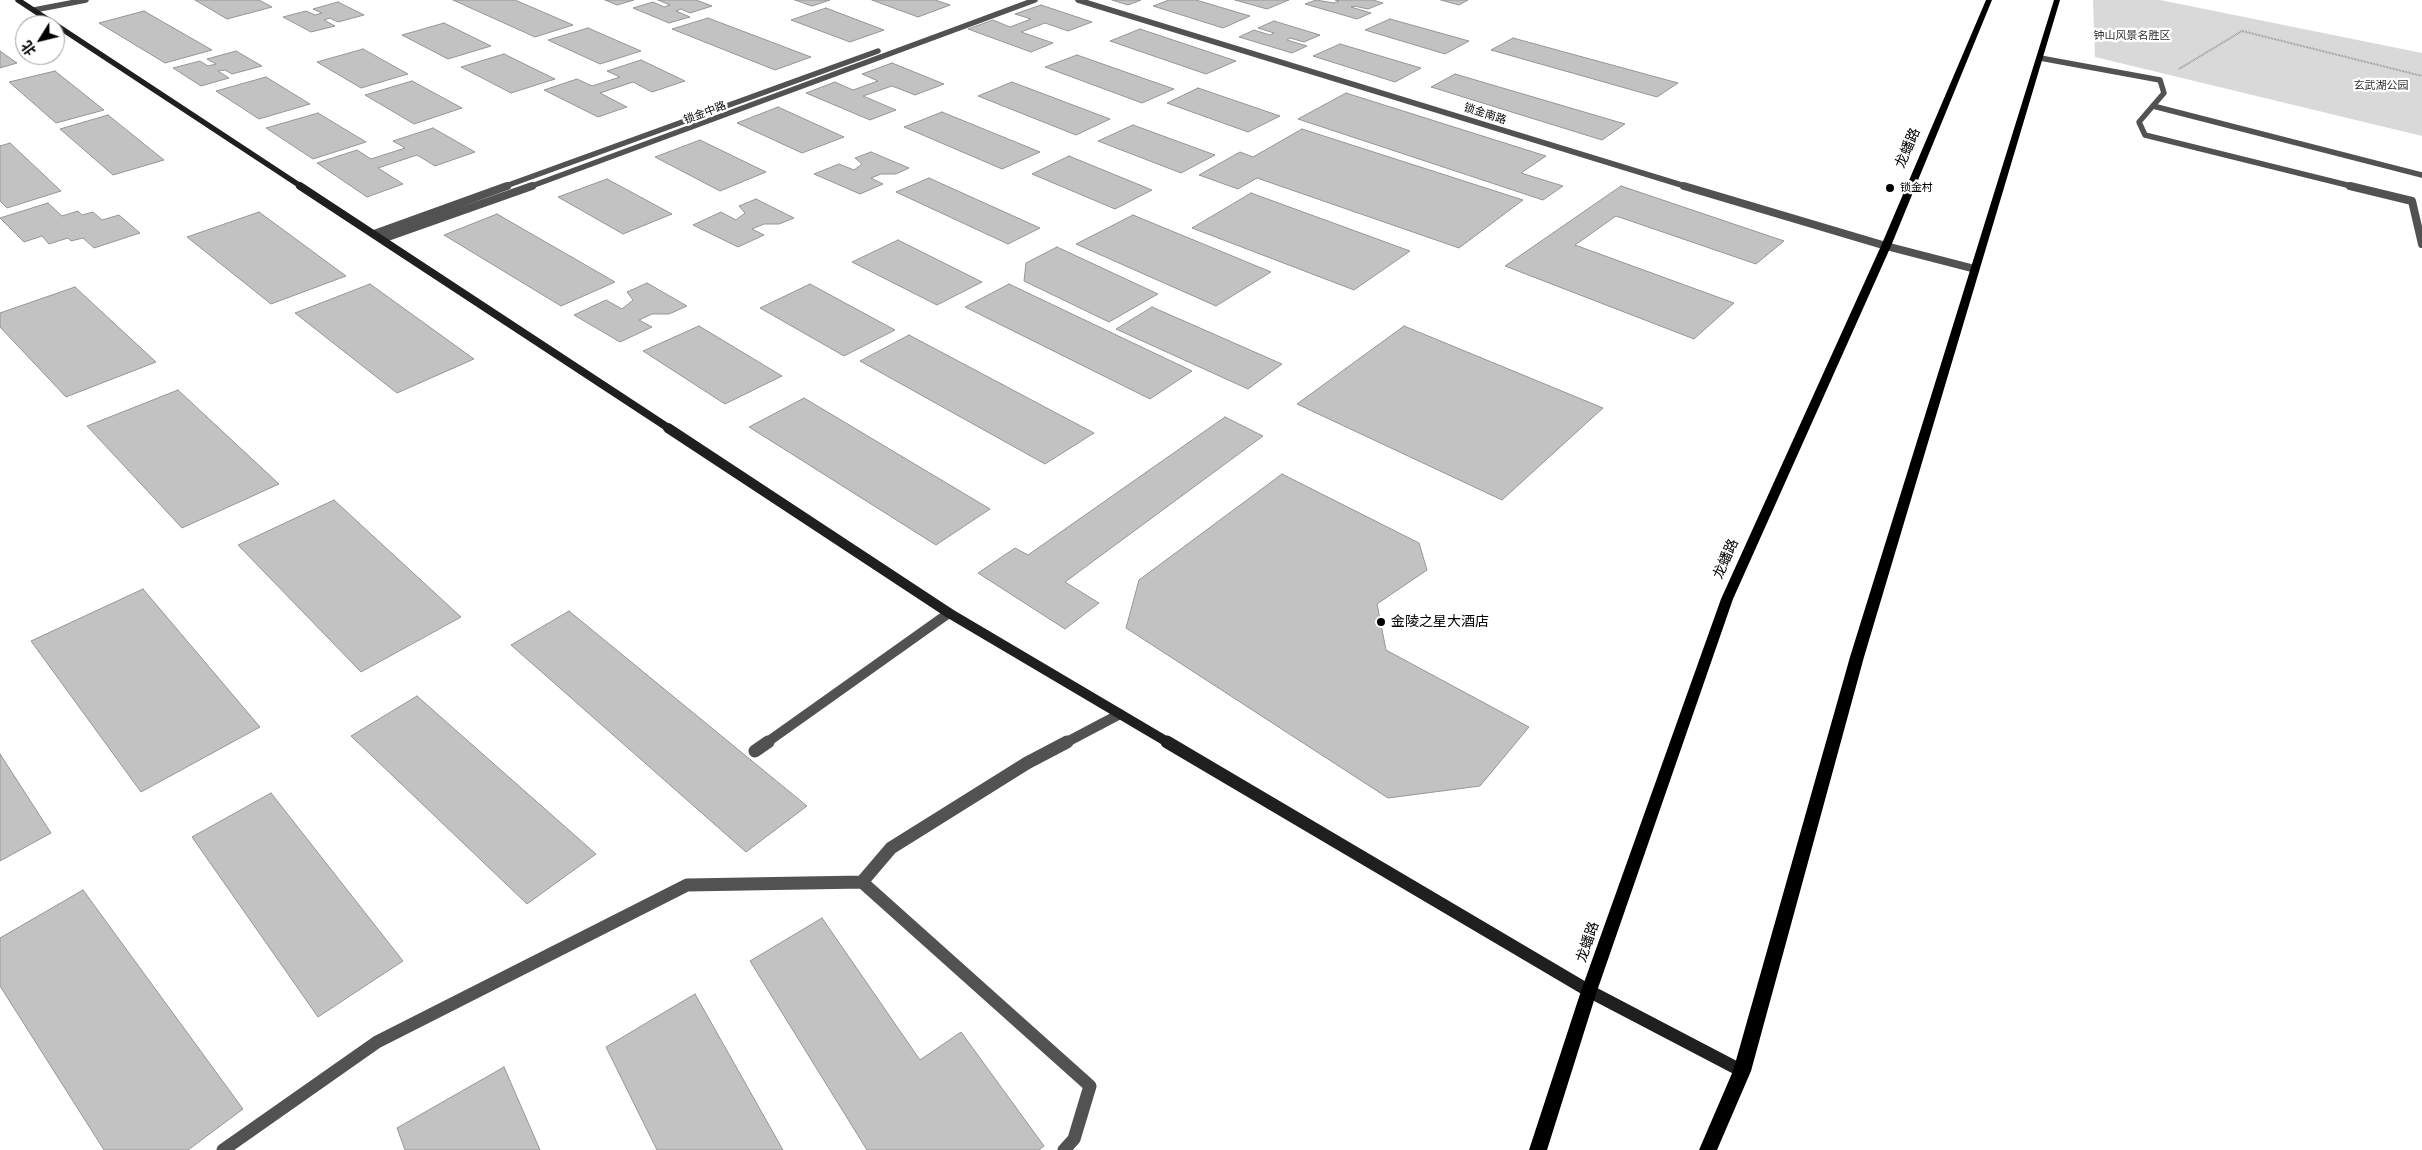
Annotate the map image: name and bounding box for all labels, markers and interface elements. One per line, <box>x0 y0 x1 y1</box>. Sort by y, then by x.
north arrow <box>15 15 65 65</box>
park label: 钟山风景名胜区 <box>2094 29 2170 43</box>
text: 北 <box>17 37 40 59</box>
park label: 玄武湖公园 <box>2354 79 2408 93</box>
street label: 锁金中路 <box>682 99 728 127</box>
street label: 锁金南路 <box>1462 101 1508 127</box>
street label: 龙蟠路 <box>1892 125 1924 171</box>
place label: 锁金村 <box>1900 181 1933 195</box>
marker: 锁金村 <box>1884 182 1896 194</box>
street label: 龙蟠路 <box>1710 536 1742 582</box>
place label: 金陵之星大酒店 <box>1391 614 1489 630</box>
marker: 金陵之星大酒店 <box>1375 616 1387 628</box>
street label: 龙蟠路 <box>1573 919 1603 965</box>

